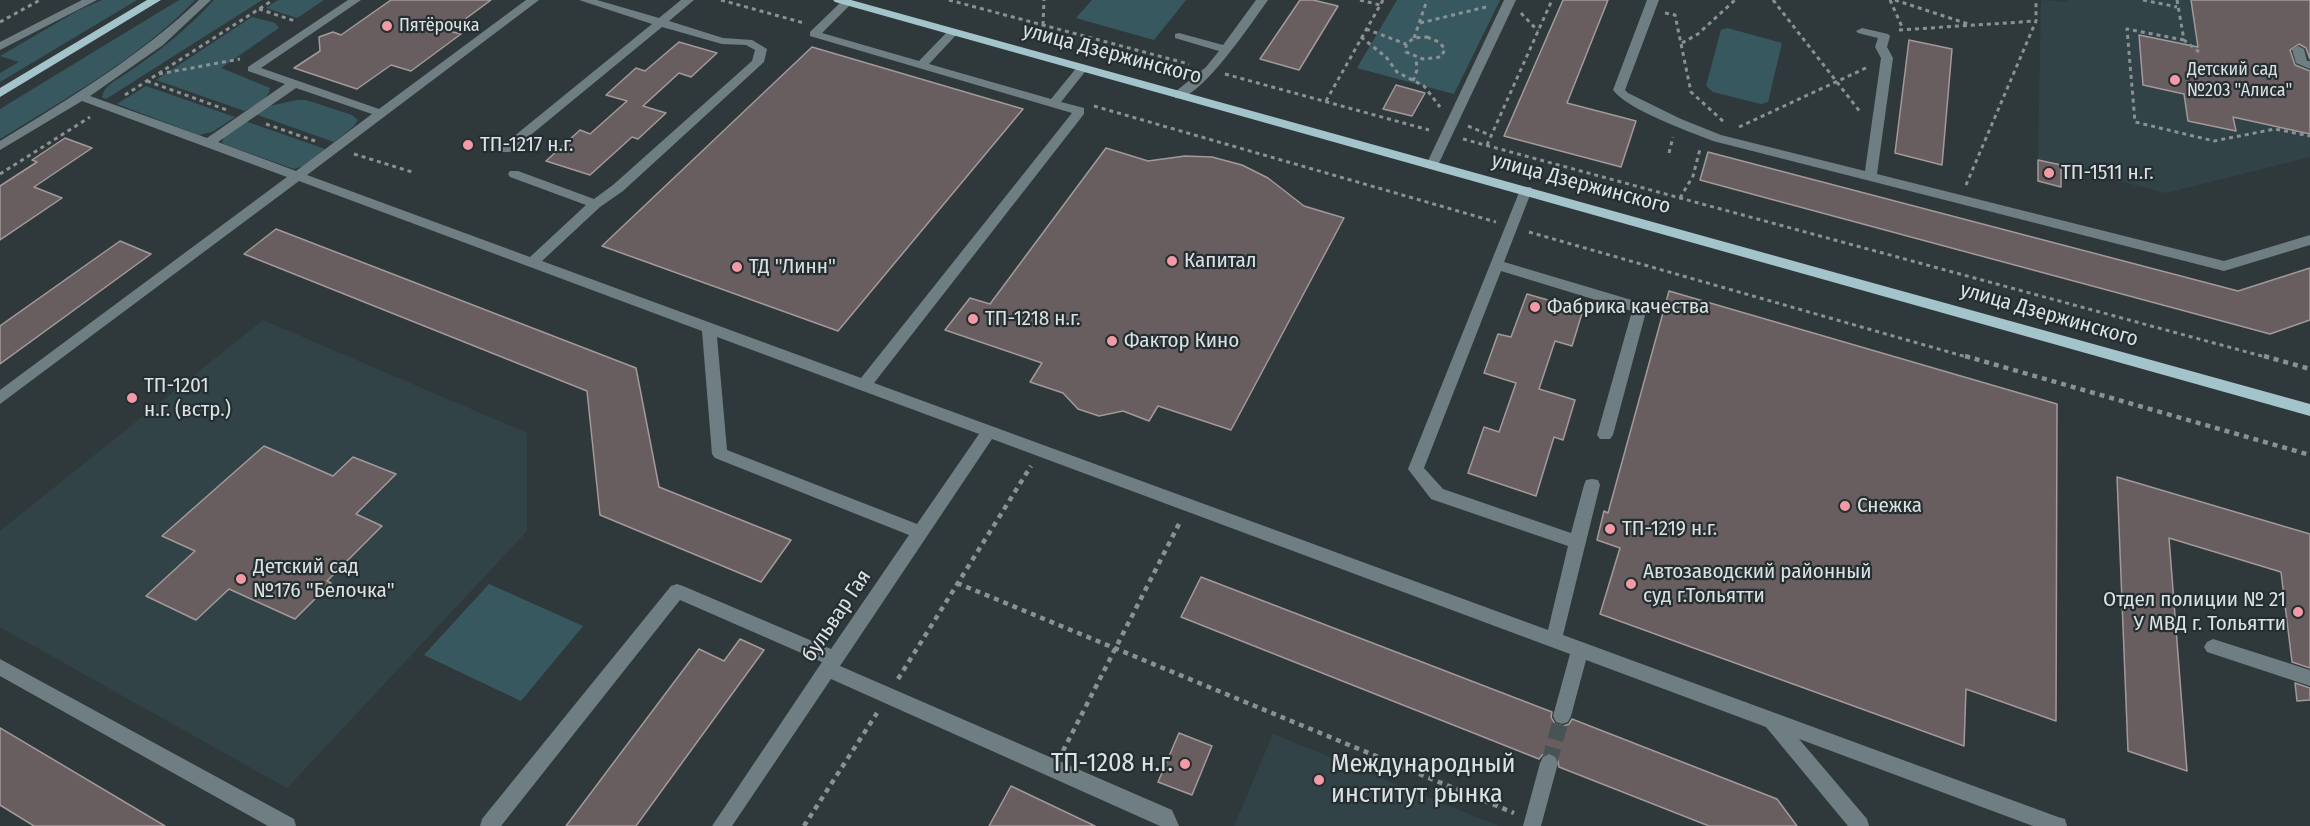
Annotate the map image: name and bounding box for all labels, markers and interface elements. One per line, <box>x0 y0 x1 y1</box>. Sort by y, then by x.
place label: Пятёрочка <box>399 15 479 37</box>
street label: улица Дзержинского <box>1020 18 1204 90</box>
marker: Пятёрочка <box>380 19 394 33</box>
place label: Детский сад №203 "Алиса" <box>2187 59 2292 101</box>
marker: Детский сад №203 "Алиса" <box>2168 73 2182 87</box>
place label: ТП-1217 н.г. <box>480 132 573 158</box>
marker: ТП-1217 н.г. <box>461 138 475 152</box>
street label: улица Дзержинского <box>1489 148 1673 220</box>
place label: ТП-1511 н.г. <box>2061 160 2154 186</box>
marker: ТП-1511 н.г. <box>2042 166 2056 180</box>
place label: Капитал <box>1184 248 1257 274</box>
place label: ТД "Линн" <box>749 254 836 280</box>
marker: Капитал <box>1165 254 1179 268</box>
marker: ТД "Линн" <box>730 260 744 274</box>
street label: улица Дзержинского <box>1957 278 2141 352</box>
place label: Фабрика качества <box>1547 294 1709 320</box>
marker: Фабрика качества <box>1528 300 1542 314</box>
place label: ТП-1218 н.г. <box>985 306 1080 332</box>
marker: ТП-1218 н.г. <box>966 312 980 326</box>
place label: Фактор Кино <box>1124 328 1239 354</box>
marker: Фактор Кино <box>1105 334 1119 348</box>
place label: ТП-1201 н.г. (встр.) <box>144 373 231 423</box>
marker: ТП-1201 н.г. (встр.) <box>125 391 139 405</box>
place label: Снежка <box>1857 493 1922 519</box>
marker: Снежка <box>1838 499 1852 513</box>
place label: ТП-1219 н.г. <box>1622 516 1717 542</box>
marker: ТП-1219 н.г. <box>1603 522 1617 536</box>
place label: Детский сад №176 "Белочка" <box>253 554 395 604</box>
place label: Автозаводский районный суд г.Тольятти <box>1643 559 1872 609</box>
street label: бульвар Гая <box>797 565 877 667</box>
marker: Детский сад №176 "Белочка" <box>234 572 248 586</box>
marker: Автозаводский районный суд г.Тольятти <box>1624 577 1638 591</box>
place label: Отдел полиции № 21 У МВД г. Тольятти <box>2103 587 2286 637</box>
marker: Отдел полиции № 21 У МВД г. Тольятти <box>2291 605 2305 619</box>
place label: ТП-1208 н.г. <box>1051 748 1173 780</box>
place label: Международный институт рынка <box>1331 749 1515 810</box>
marker: ТП-1208 н.г. <box>1178 757 1192 771</box>
marker: Международный институт рынка <box>1312 773 1326 787</box>

